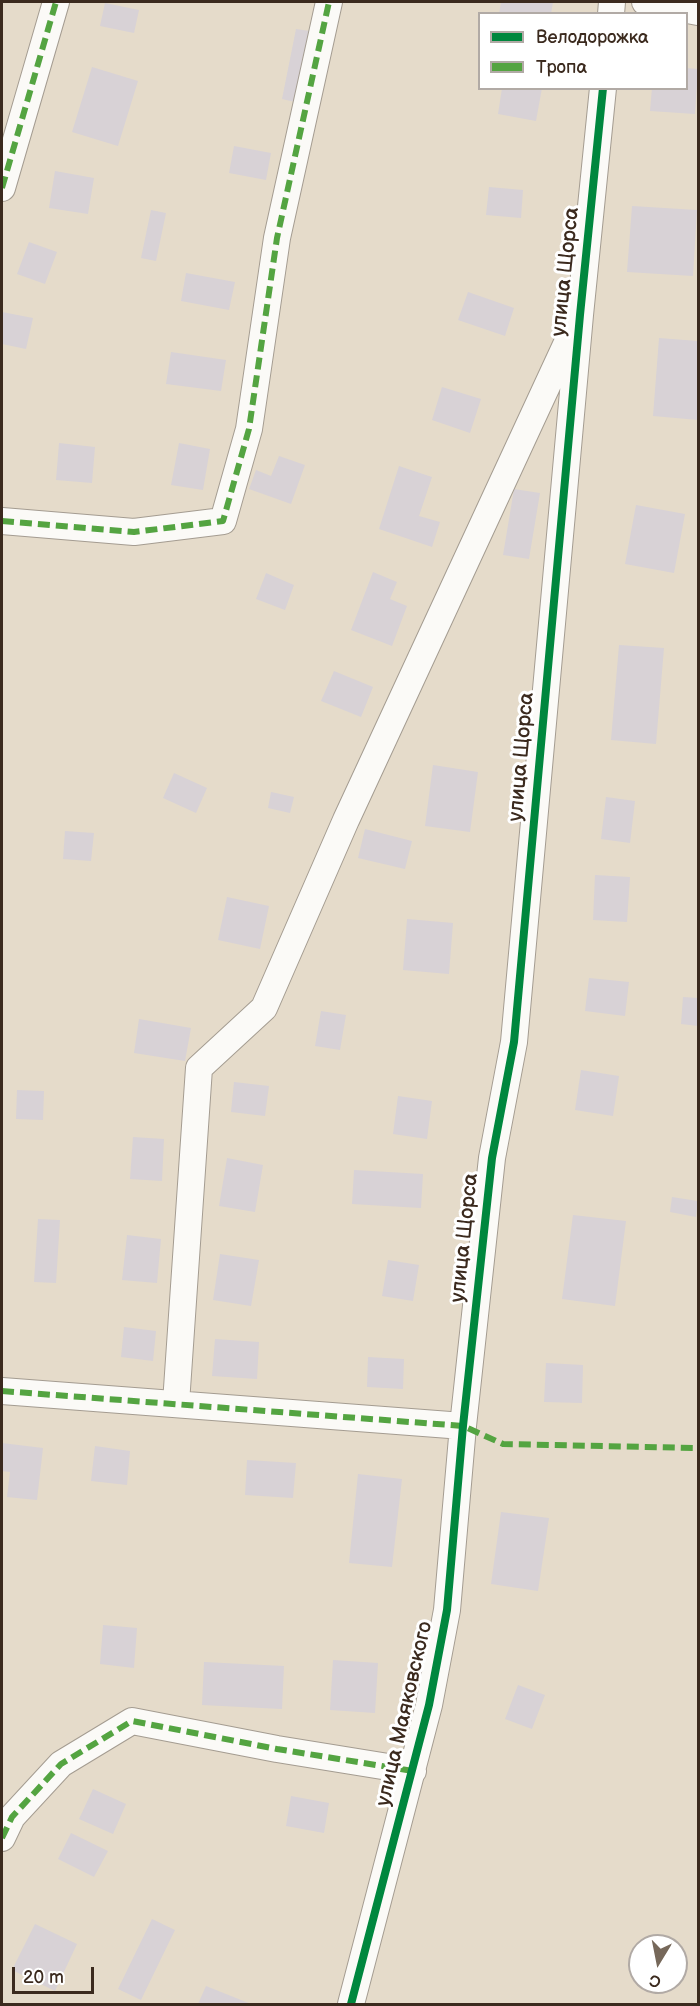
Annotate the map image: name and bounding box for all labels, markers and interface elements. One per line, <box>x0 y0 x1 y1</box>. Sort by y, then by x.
legend <box>478 12 688 90</box>
text: Велодорожка <box>536 27 649 48</box>
text: Тропа <box>536 57 587 78</box>
street label: улица Щорса <box>547 206 585 338</box>
street label: улица Щорса <box>504 691 540 823</box>
street label: улица Щорса <box>446 1172 484 1304</box>
street label: улица Маяковского <box>371 1619 439 1809</box>
north arrow <box>628 1934 688 1994</box>
scale bar <box>15 1955 98 1993</box>
text: 20 m <box>23 1967 64 1988</box>
text: С <box>648 1970 662 1991</box>

